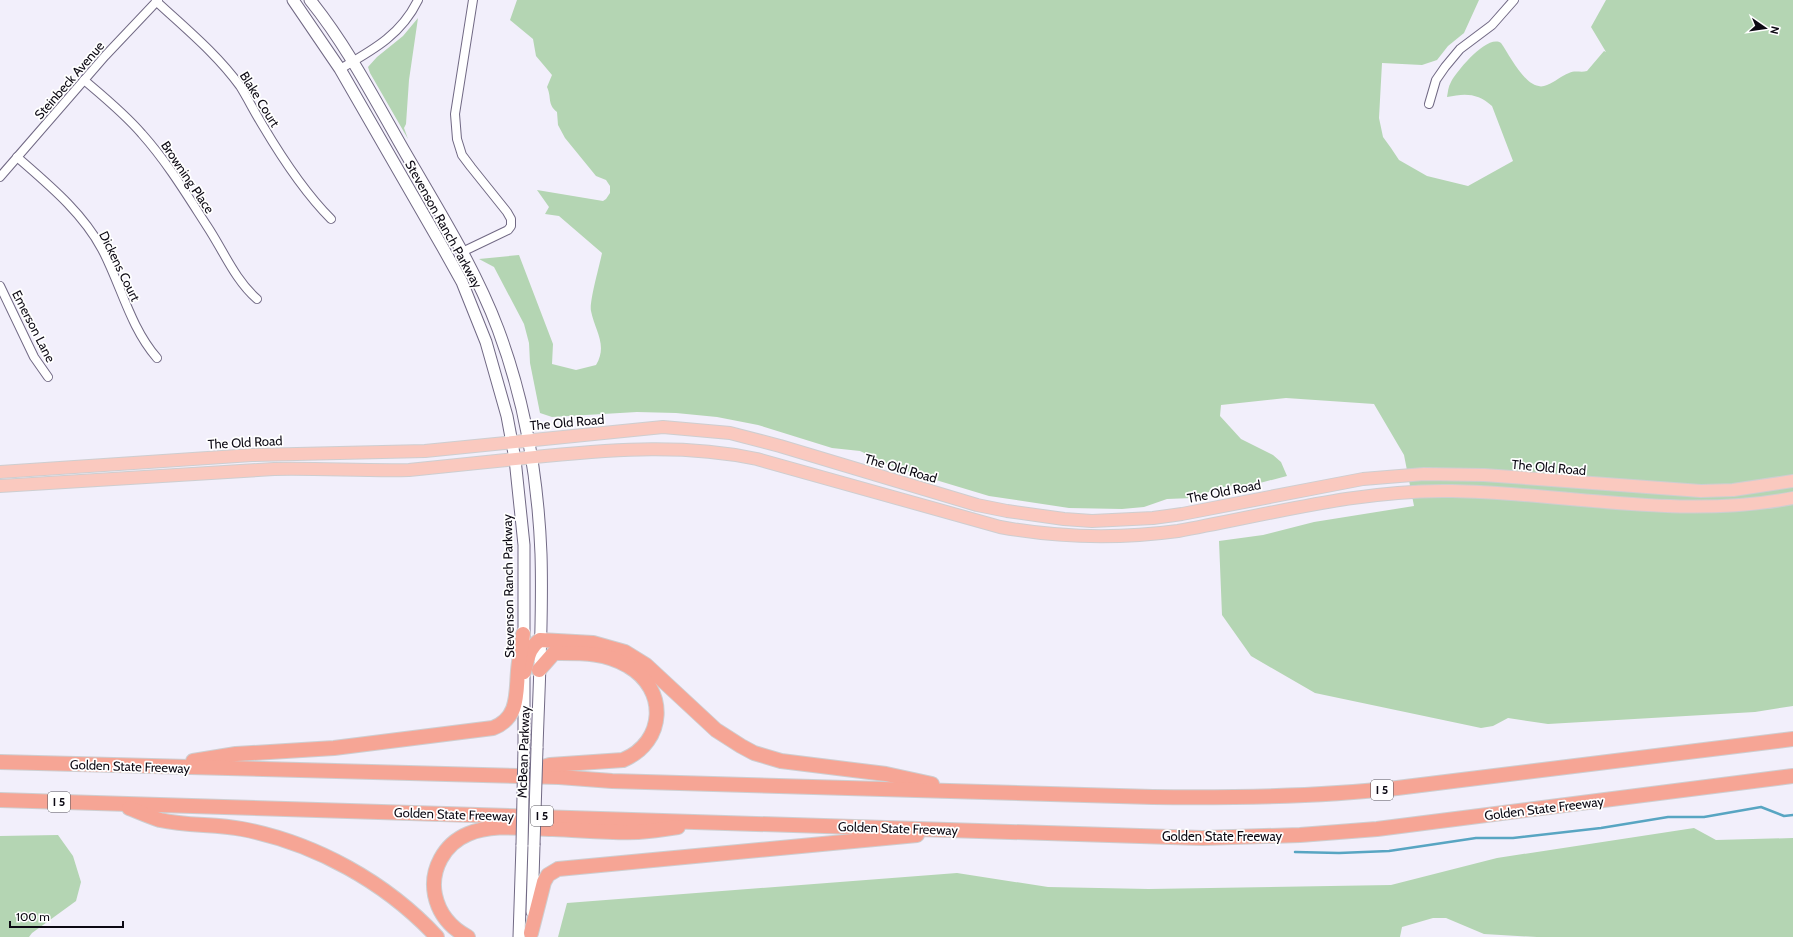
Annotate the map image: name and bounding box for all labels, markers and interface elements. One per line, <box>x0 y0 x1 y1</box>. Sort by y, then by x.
north arrow <box>1745 8 1785 48</box>
text: N <box>1767 25 1782 36</box>
street label: Steinbeck Avenue <box>31 37 107 122</box>
street label: Blake Court <box>237 68 284 130</box>
street label: Browning Place <box>158 138 218 217</box>
street label: Stevenson Ranch Parkway <box>402 157 486 291</box>
street label: Dickens Court <box>96 228 144 304</box>
street label: Emerson Lane <box>9 287 59 365</box>
street label: The Old Road <box>529 411 605 433</box>
street label: The Old Road <box>207 432 283 452</box>
street label: The Old Road <box>863 450 939 486</box>
street label: The Old Road <box>1511 456 1587 478</box>
street label: The Old Road <box>1186 476 1262 506</box>
street label: Stevenson Ranch Parkway <box>499 514 517 658</box>
street label: McBean Parkway <box>513 705 533 798</box>
street label: Golden State Freeway <box>70 756 191 776</box>
road number: I 5 <box>1371 780 1393 800</box>
road number: I 5 <box>48 792 70 812</box>
street label: Golden State Freeway <box>1483 793 1605 823</box>
street label: Golden State Freeway <box>394 804 515 824</box>
road number: I 5 <box>531 806 553 826</box>
street label: Golden State Freeway <box>838 818 959 838</box>
street label: Golden State Freeway <box>1162 828 1282 844</box>
scale bar <box>10 903 123 929</box>
text: 100 m <box>16 909 50 924</box>

